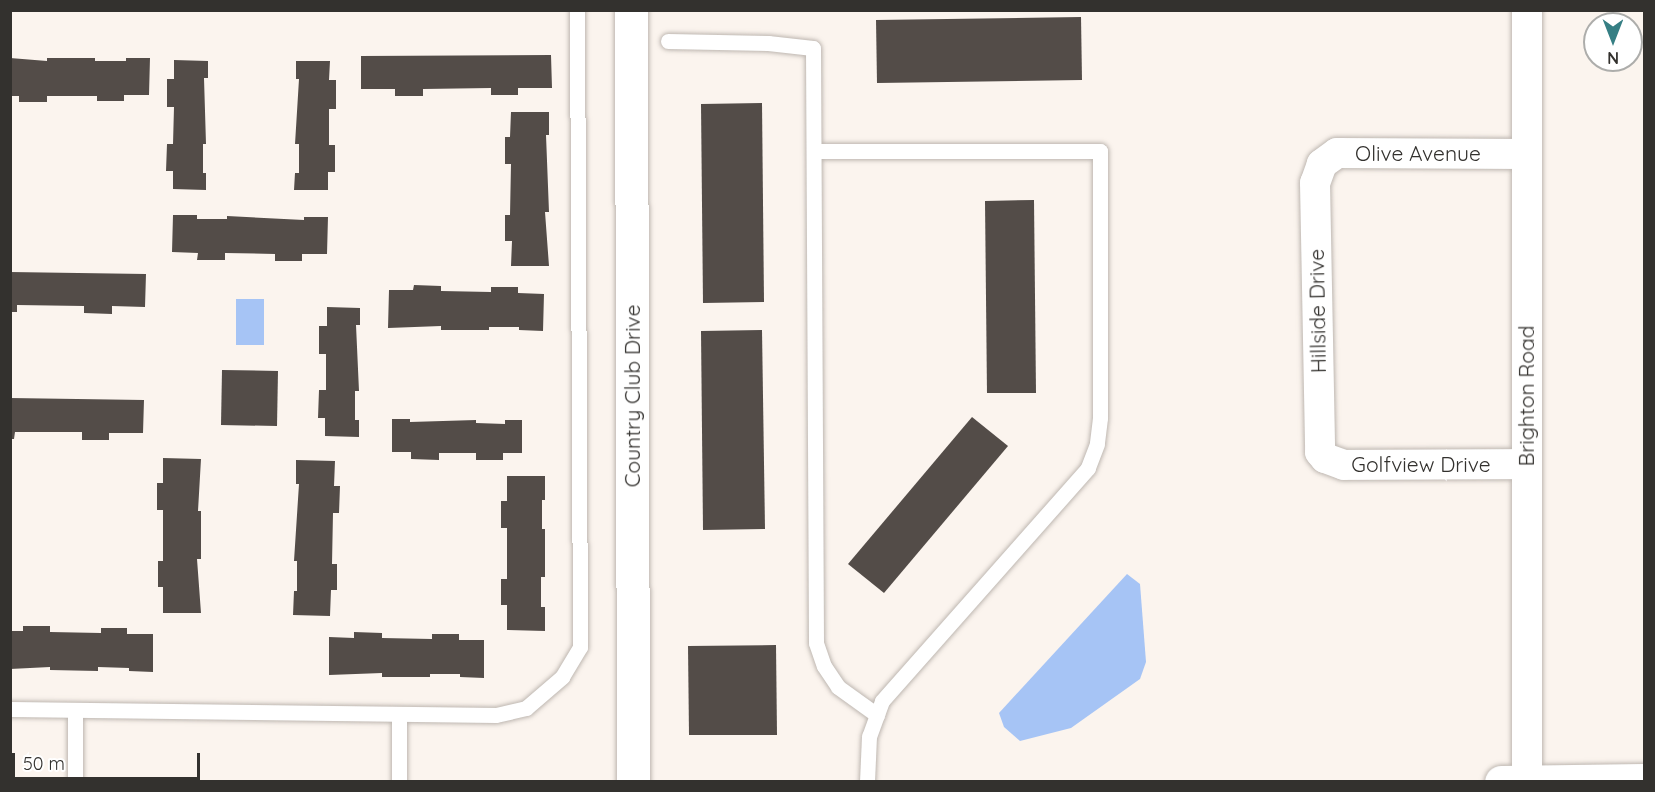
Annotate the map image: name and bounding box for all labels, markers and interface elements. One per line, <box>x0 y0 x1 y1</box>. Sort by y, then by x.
north arrow <box>1583 12 1643 72</box>
text: N <box>1607 48 1619 68</box>
street label: Olive Avenue <box>1355 140 1481 166</box>
street label: Hillside Drive <box>1303 249 1331 373</box>
street label: Country Club Drive <box>619 305 645 487</box>
street label: Brighton Road <box>1513 326 1539 466</box>
street label: Golfview Drive <box>1351 451 1491 477</box>
scale bar <box>15 741 202 779</box>
text: 50 m <box>23 752 65 775</box>

